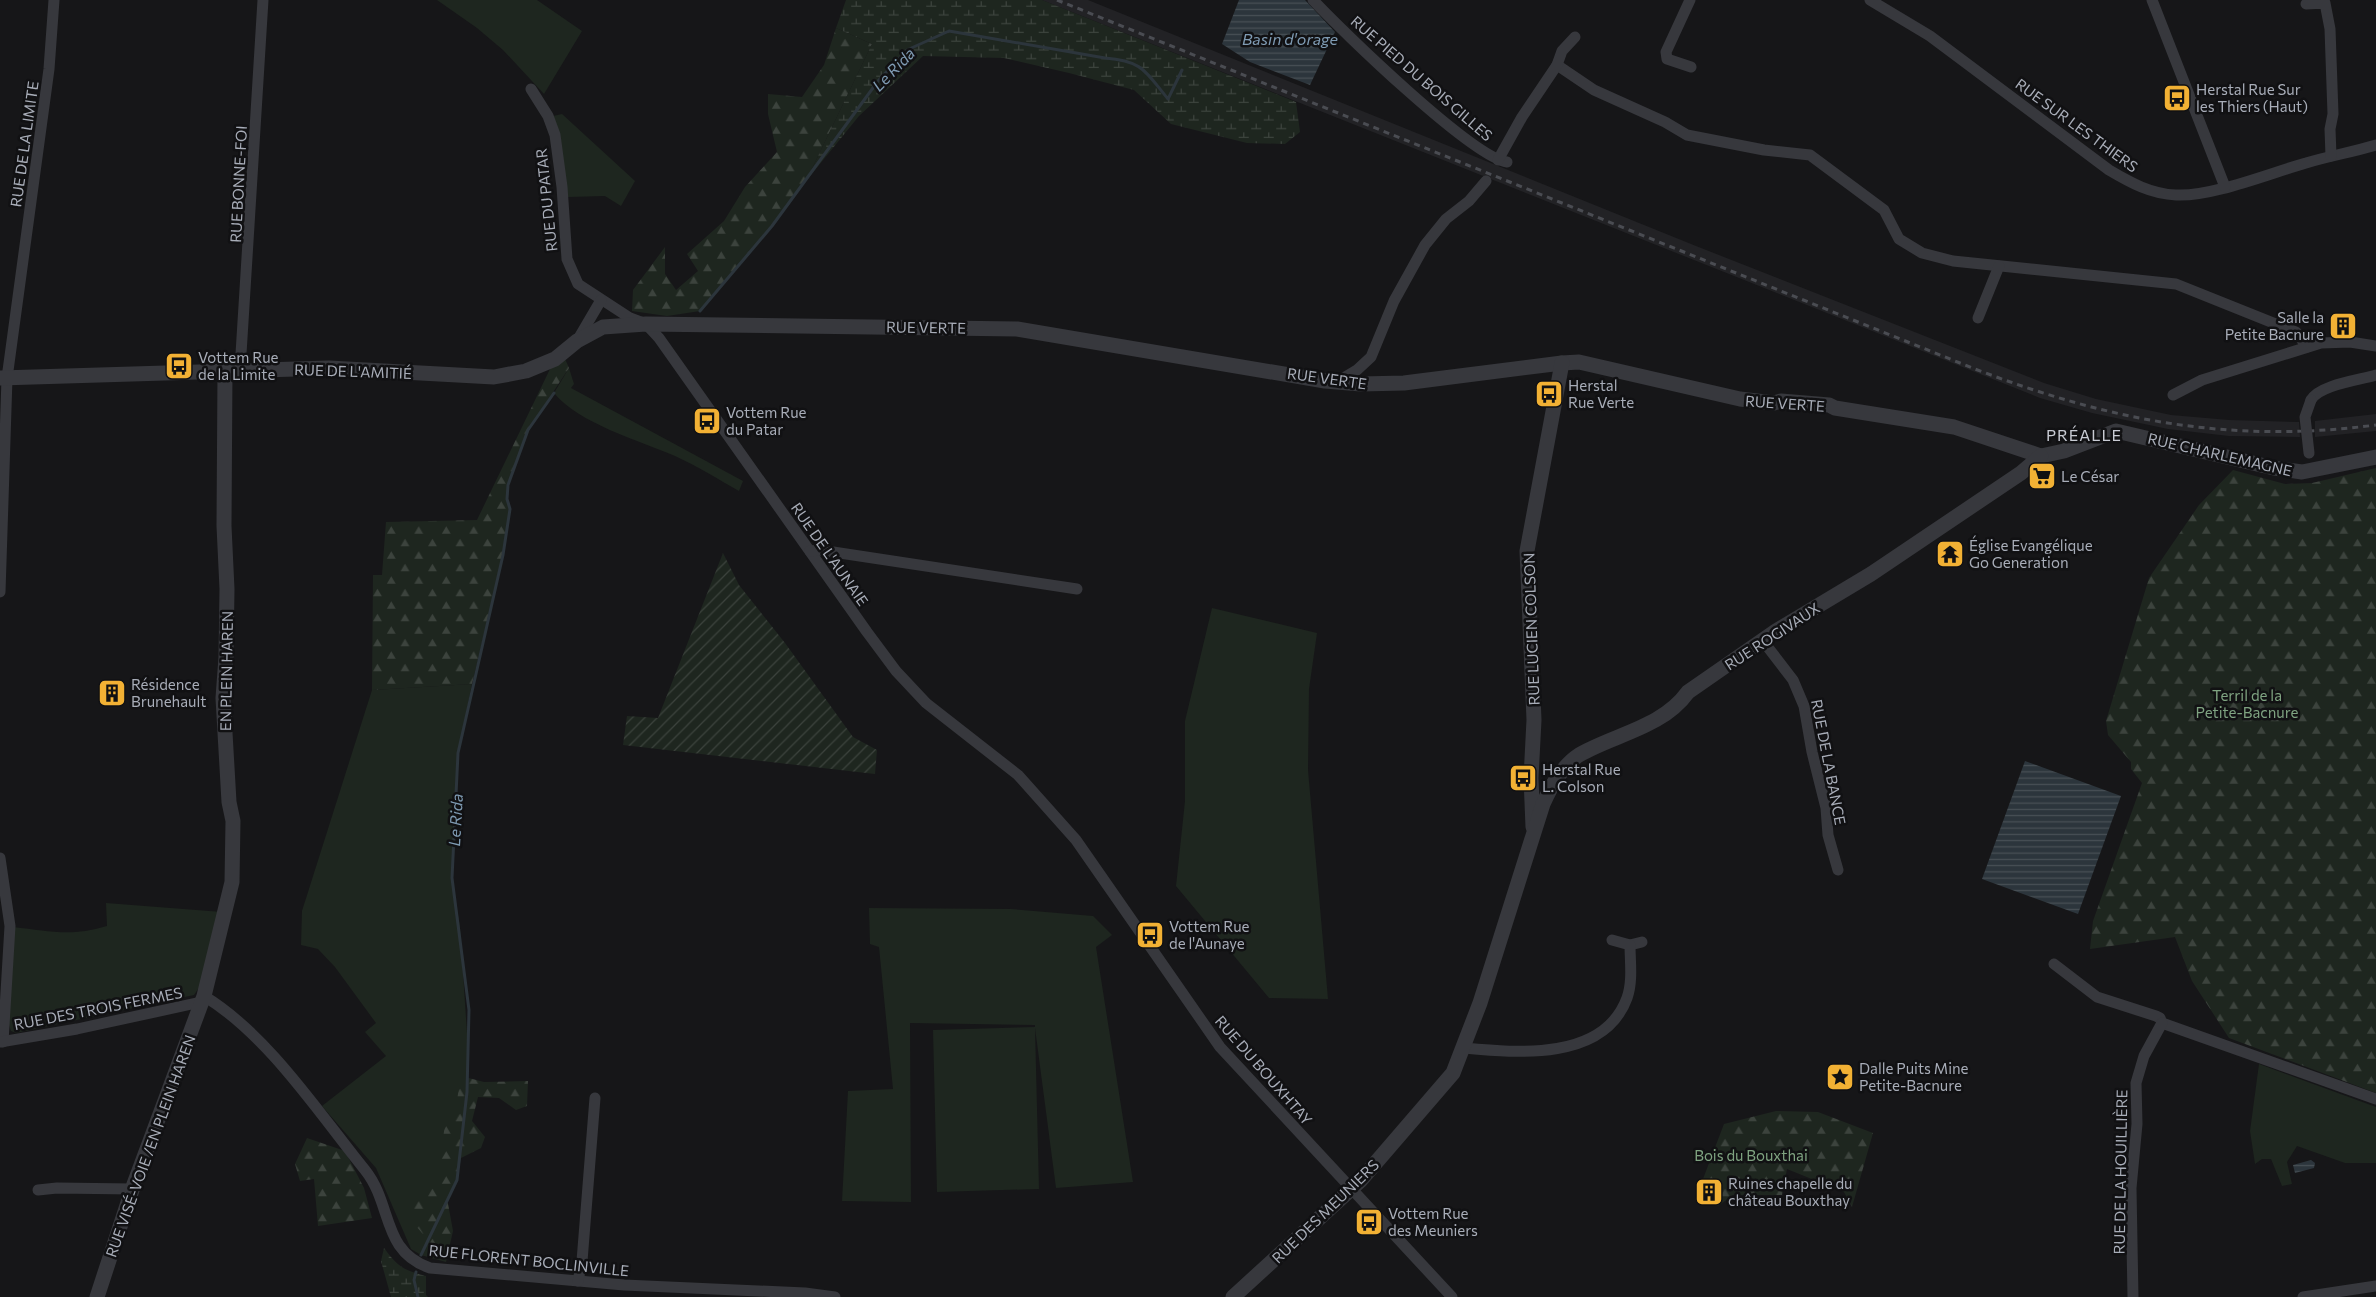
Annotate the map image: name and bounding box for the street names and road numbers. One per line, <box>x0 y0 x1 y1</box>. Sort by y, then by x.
street label: RUE PIED DU BOIS GILLES <box>1348 12 1497 145</box>
street label: RUE SUR LES THIERS <box>2012 74 2142 176</box>
street label: RUE DE LA LIMITE <box>6 80 42 208</box>
street label: RUE BONNE-FOI <box>226 125 250 243</box>
street label: RUE DU PATAR <box>532 147 560 253</box>
street label: RUE VERTE <box>886 317 966 337</box>
street label: RUE DE L'AMITIÉ <box>294 359 412 382</box>
street label: RUE VERTE <box>1286 364 1368 392</box>
street label: RUE VERTE <box>1744 391 1826 415</box>
street label: RUE CHARLEMAGNE <box>2146 429 2294 479</box>
street label: RUE DE L'AUNAIE <box>788 499 872 609</box>
street label: RUE LUCIEN COLSON <box>1519 552 1543 706</box>
street label: RUE ROGIVAUX <box>1721 599 1823 673</box>
street label: EN PLEIN HAREN <box>216 611 236 731</box>
street label: RUE DE LA BANCE <box>1808 698 1850 826</box>
street label: RUE DES TROIS FERMES <box>12 983 184 1033</box>
street label: RUE DU BOUXHTAY <box>1212 1012 1316 1128</box>
street label: RUE VISÉ-VOIE /EN PLEIN HAREN <box>100 1032 199 1260</box>
street label: RUE DE LA HOUILLIÈRE <box>2109 1089 2130 1255</box>
street label: RUE DES MEUNIERS <box>1268 1155 1382 1267</box>
street label: RUE FLORENT BOCLINVILLE <box>428 1241 630 1279</box>

